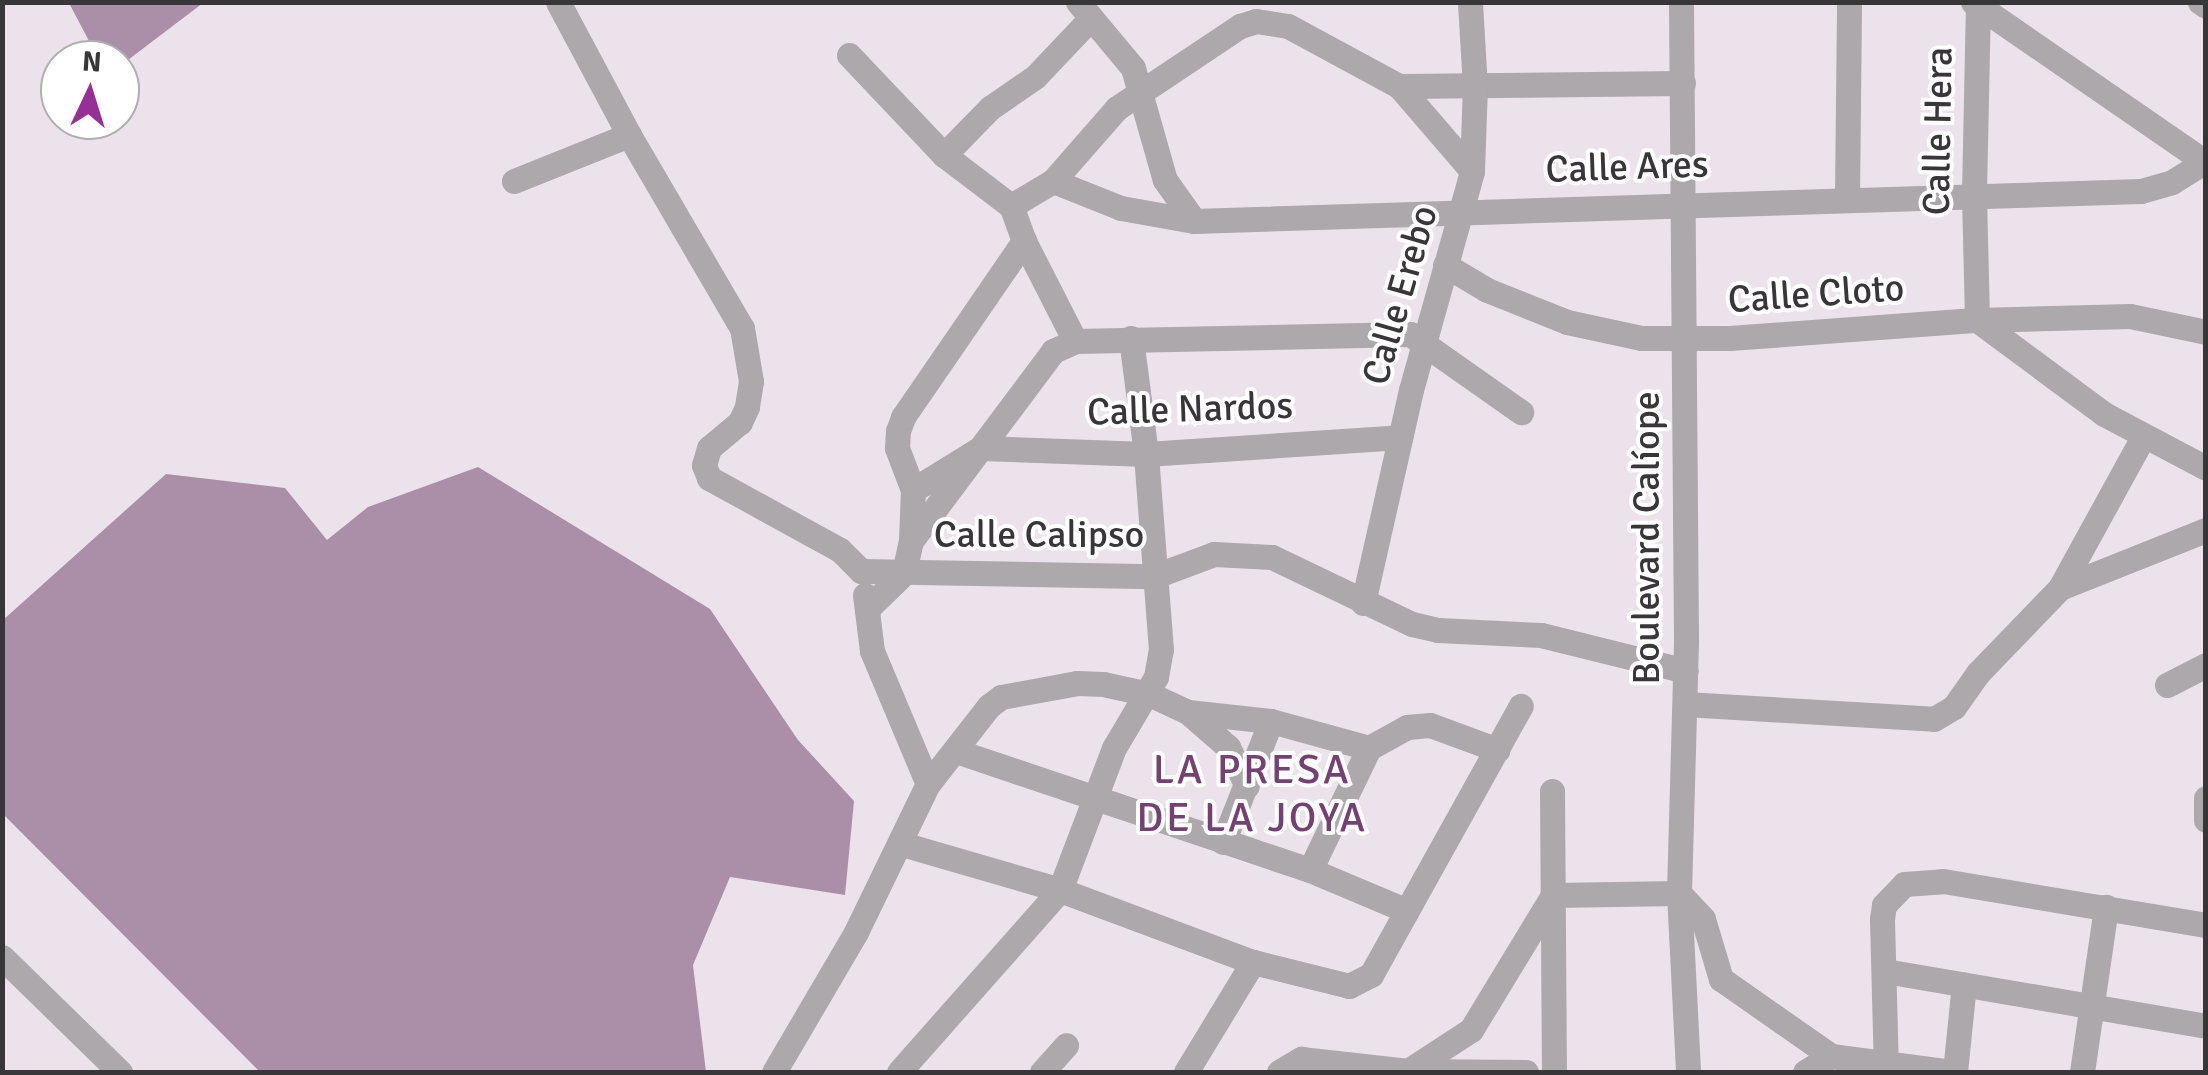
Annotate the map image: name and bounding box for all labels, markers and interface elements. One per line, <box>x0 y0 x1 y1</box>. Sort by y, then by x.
north arrow <box>40 40 140 140</box>
text: N <box>81 44 103 80</box>
street label: Calle Hera <box>1914 46 1962 216</box>
street label: Calle Ares <box>1545 141 1709 193</box>
street label: Calle Erebo <box>1353 200 1447 390</box>
street label: Calle Cloto <box>1726 265 1906 323</box>
street label: Calle Nardos <box>1086 383 1294 435</box>
street label: Boulevard Calíope <box>1624 391 1670 685</box>
street label: Calle Calipso <box>934 512 1144 558</box>
district label: LA PRESA DE LA JOYA <box>1136 745 1368 844</box>

